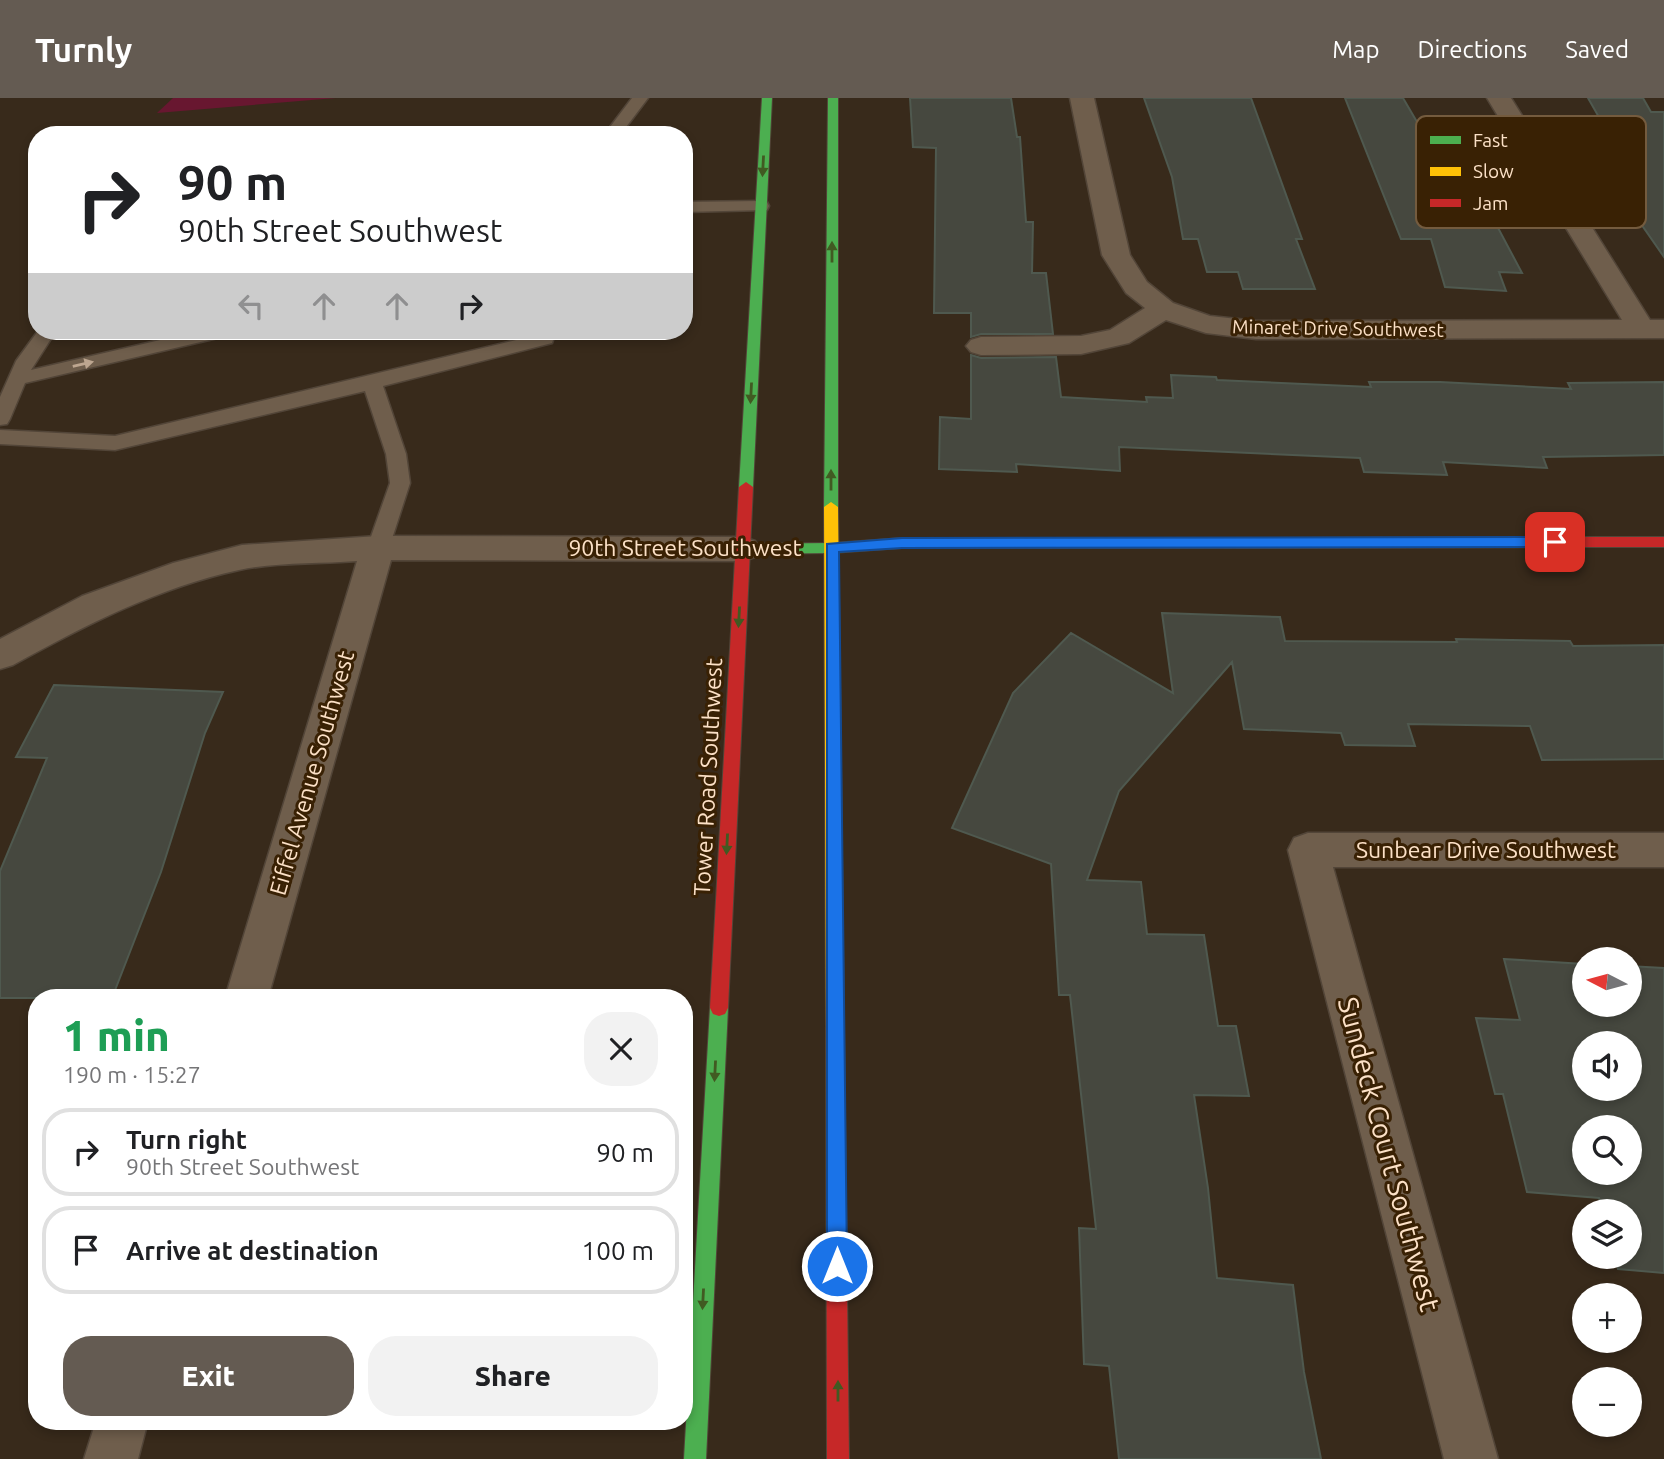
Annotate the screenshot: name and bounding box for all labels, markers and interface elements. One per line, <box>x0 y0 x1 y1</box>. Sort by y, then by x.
text: Turnly <box>35 31 132 68</box>
text: Map <box>1332 36 1379 63</box>
text: Directions <box>1417 36 1527 63</box>
text: Saved <box>1565 36 1629 63</box>
legend <box>1416 116 1646 228</box>
text: Fast <box>1473 129 1508 151</box>
icon: right <box>63 154 154 245</box>
text: 90 m <box>178 154 287 209</box>
one-way arrow <box>757 155 768 177</box>
text: Slow <box>1473 160 1514 182</box>
text: Jam <box>1473 192 1509 214</box>
text: 90th Street Southwest <box>178 212 502 248</box>
one-way arrow <box>826 241 838 263</box>
icon: left <box>232 287 270 325</box>
icon: ahead <box>305 287 343 325</box>
icon: ahead <box>378 287 416 325</box>
icon: right <box>451 287 489 325</box>
street label: Minaret Drive Southwest <box>1232 315 1445 341</box>
one-way arrow <box>72 358 94 369</box>
one-way arrow <box>746 383 757 405</box>
one-way arrow <box>825 468 837 490</box>
pin <box>1525 512 1585 572</box>
icon: arrive <box>1536 523 1574 561</box>
street label: 90th Street Southwest <box>568 535 802 560</box>
one-way arrow <box>734 606 745 628</box>
street label: Eiffel Avenue Southwest <box>265 648 358 898</box>
street label: Tower Road Southwest <box>689 657 726 897</box>
one-way arrow <box>722 833 733 855</box>
street label: Sunbear Drive Southwest <box>1356 837 1616 862</box>
north arrow <box>1572 947 1642 1017</box>
map controls <box>1572 947 1642 1437</box>
street label: Sundeck Court Southwest <box>1333 993 1446 1314</box>
text: 1 min <box>63 1012 170 1059</box>
button: close <box>584 1012 658 1086</box>
button: sound <box>1572 1031 1642 1101</box>
one-way arrow <box>710 1061 721 1083</box>
text: 190 m · 15:27 <box>63 1062 201 1087</box>
button: search <box>1572 1115 1642 1185</box>
text: Turn right <box>126 1125 247 1154</box>
icon: right <box>67 1133 105 1171</box>
text: 90 m <box>596 1138 654 1167</box>
text: 90th Street Southwest <box>126 1154 359 1179</box>
button: layers <box>1572 1199 1642 1269</box>
position arrow <box>800 1229 874 1303</box>
icon: arrive <box>67 1231 105 1269</box>
text: Arrive at destination <box>126 1236 379 1265</box>
text: 100 m <box>582 1236 654 1265</box>
button: + <box>1572 1283 1642 1353</box>
one-way arrow <box>698 1288 709 1310</box>
button: Exit <box>63 1336 354 1416</box>
button: Share <box>368 1336 658 1416</box>
button: − <box>1572 1367 1642 1437</box>
one-way arrow <box>832 1380 844 1402</box>

